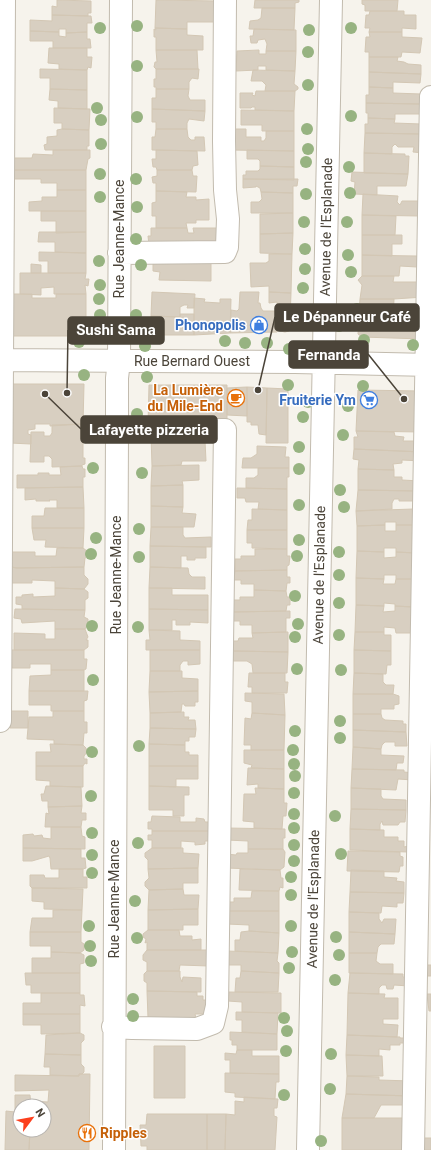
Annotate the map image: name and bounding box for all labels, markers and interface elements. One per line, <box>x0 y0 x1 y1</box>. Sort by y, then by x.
street label: Avenue de l'Esplanade <box>317 158 335 296</box>
street label: Rue Jeanne-Mance <box>111 179 127 299</box>
callout: Le Dépanneur Café <box>275 304 419 331</box>
text: Le Dépanneur Café <box>283 308 411 326</box>
shop icon: Phonopolis <box>249 315 269 335</box>
callout: Sushi Sama <box>68 317 164 344</box>
place label: Phonopolis <box>175 317 246 333</box>
text: Sushi Sama <box>76 321 156 339</box>
callout: Fernanda <box>289 341 368 368</box>
text: Fernanda <box>298 346 361 364</box>
street label: Rue Bernard Ouest <box>134 353 250 369</box>
place label: La Lumière du Mile-End <box>147 382 223 414</box>
cafe icon: La Lumière du Mile-End <box>226 388 246 408</box>
supermarket icon: Fruiterie Ym <box>359 390 379 410</box>
place label: Fruiterie Ym <box>279 392 356 408</box>
callout: Lafayette pizzeria <box>81 416 217 443</box>
text: Lafayette pizzeria <box>89 421 209 439</box>
street label: Avenue de l'Esplanade <box>310 506 328 644</box>
street label: Rue Jeanne-Mance <box>108 515 124 635</box>
street label: Avenue de l'Esplanade <box>304 830 322 968</box>
street label: Rue Jeanne-Mance <box>106 839 122 959</box>
north arrow <box>12 1098 52 1138</box>
text: N <box>32 1106 48 1120</box>
restaurant icon: Ripples <box>77 1123 97 1143</box>
place label: Ripples <box>100 1125 147 1141</box>

